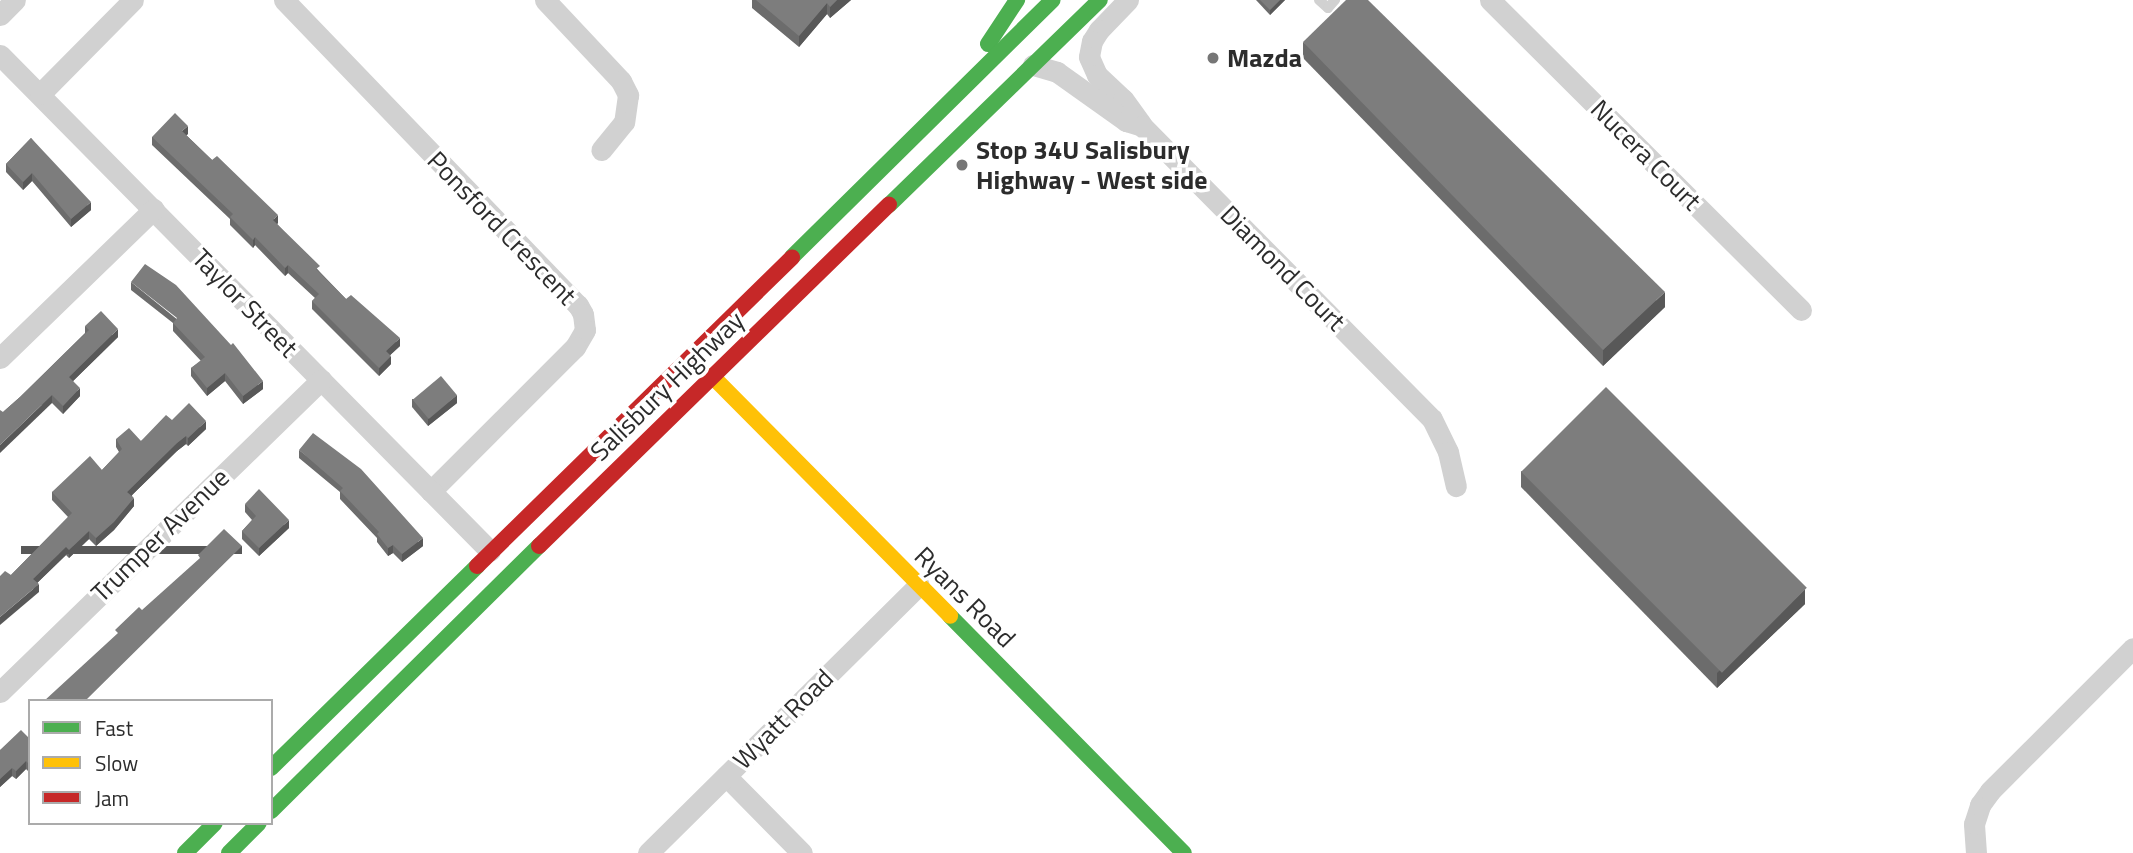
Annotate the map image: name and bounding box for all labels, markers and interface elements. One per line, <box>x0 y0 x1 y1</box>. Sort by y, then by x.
place label: Mazda <box>1227 42 1302 74</box>
marker: Mazda <box>1205 50 1221 66</box>
street label: Nucera Court <box>1584 93 1708 217</box>
place label: Stop 34U Salisbury Highway - West side <box>976 134 1208 196</box>
street label: Ponsford Crescent <box>421 145 583 311</box>
marker: Stop 34U Salisbury Highway - West side <box>954 157 970 173</box>
street label: Diamond Court <box>1214 199 1352 337</box>
street label: Taylor Street <box>186 242 304 364</box>
street label: Salisbury Highway <box>584 305 750 467</box>
street label: Trumper Avenue <box>85 462 235 608</box>
street label: Ryans Road <box>908 540 1022 654</box>
street label: Wyatt Road <box>726 662 840 776</box>
legend <box>28 699 273 825</box>
text: Fast <box>95 712 133 744</box>
text: Slow <box>95 747 138 779</box>
text: Jam <box>95 782 129 814</box>

